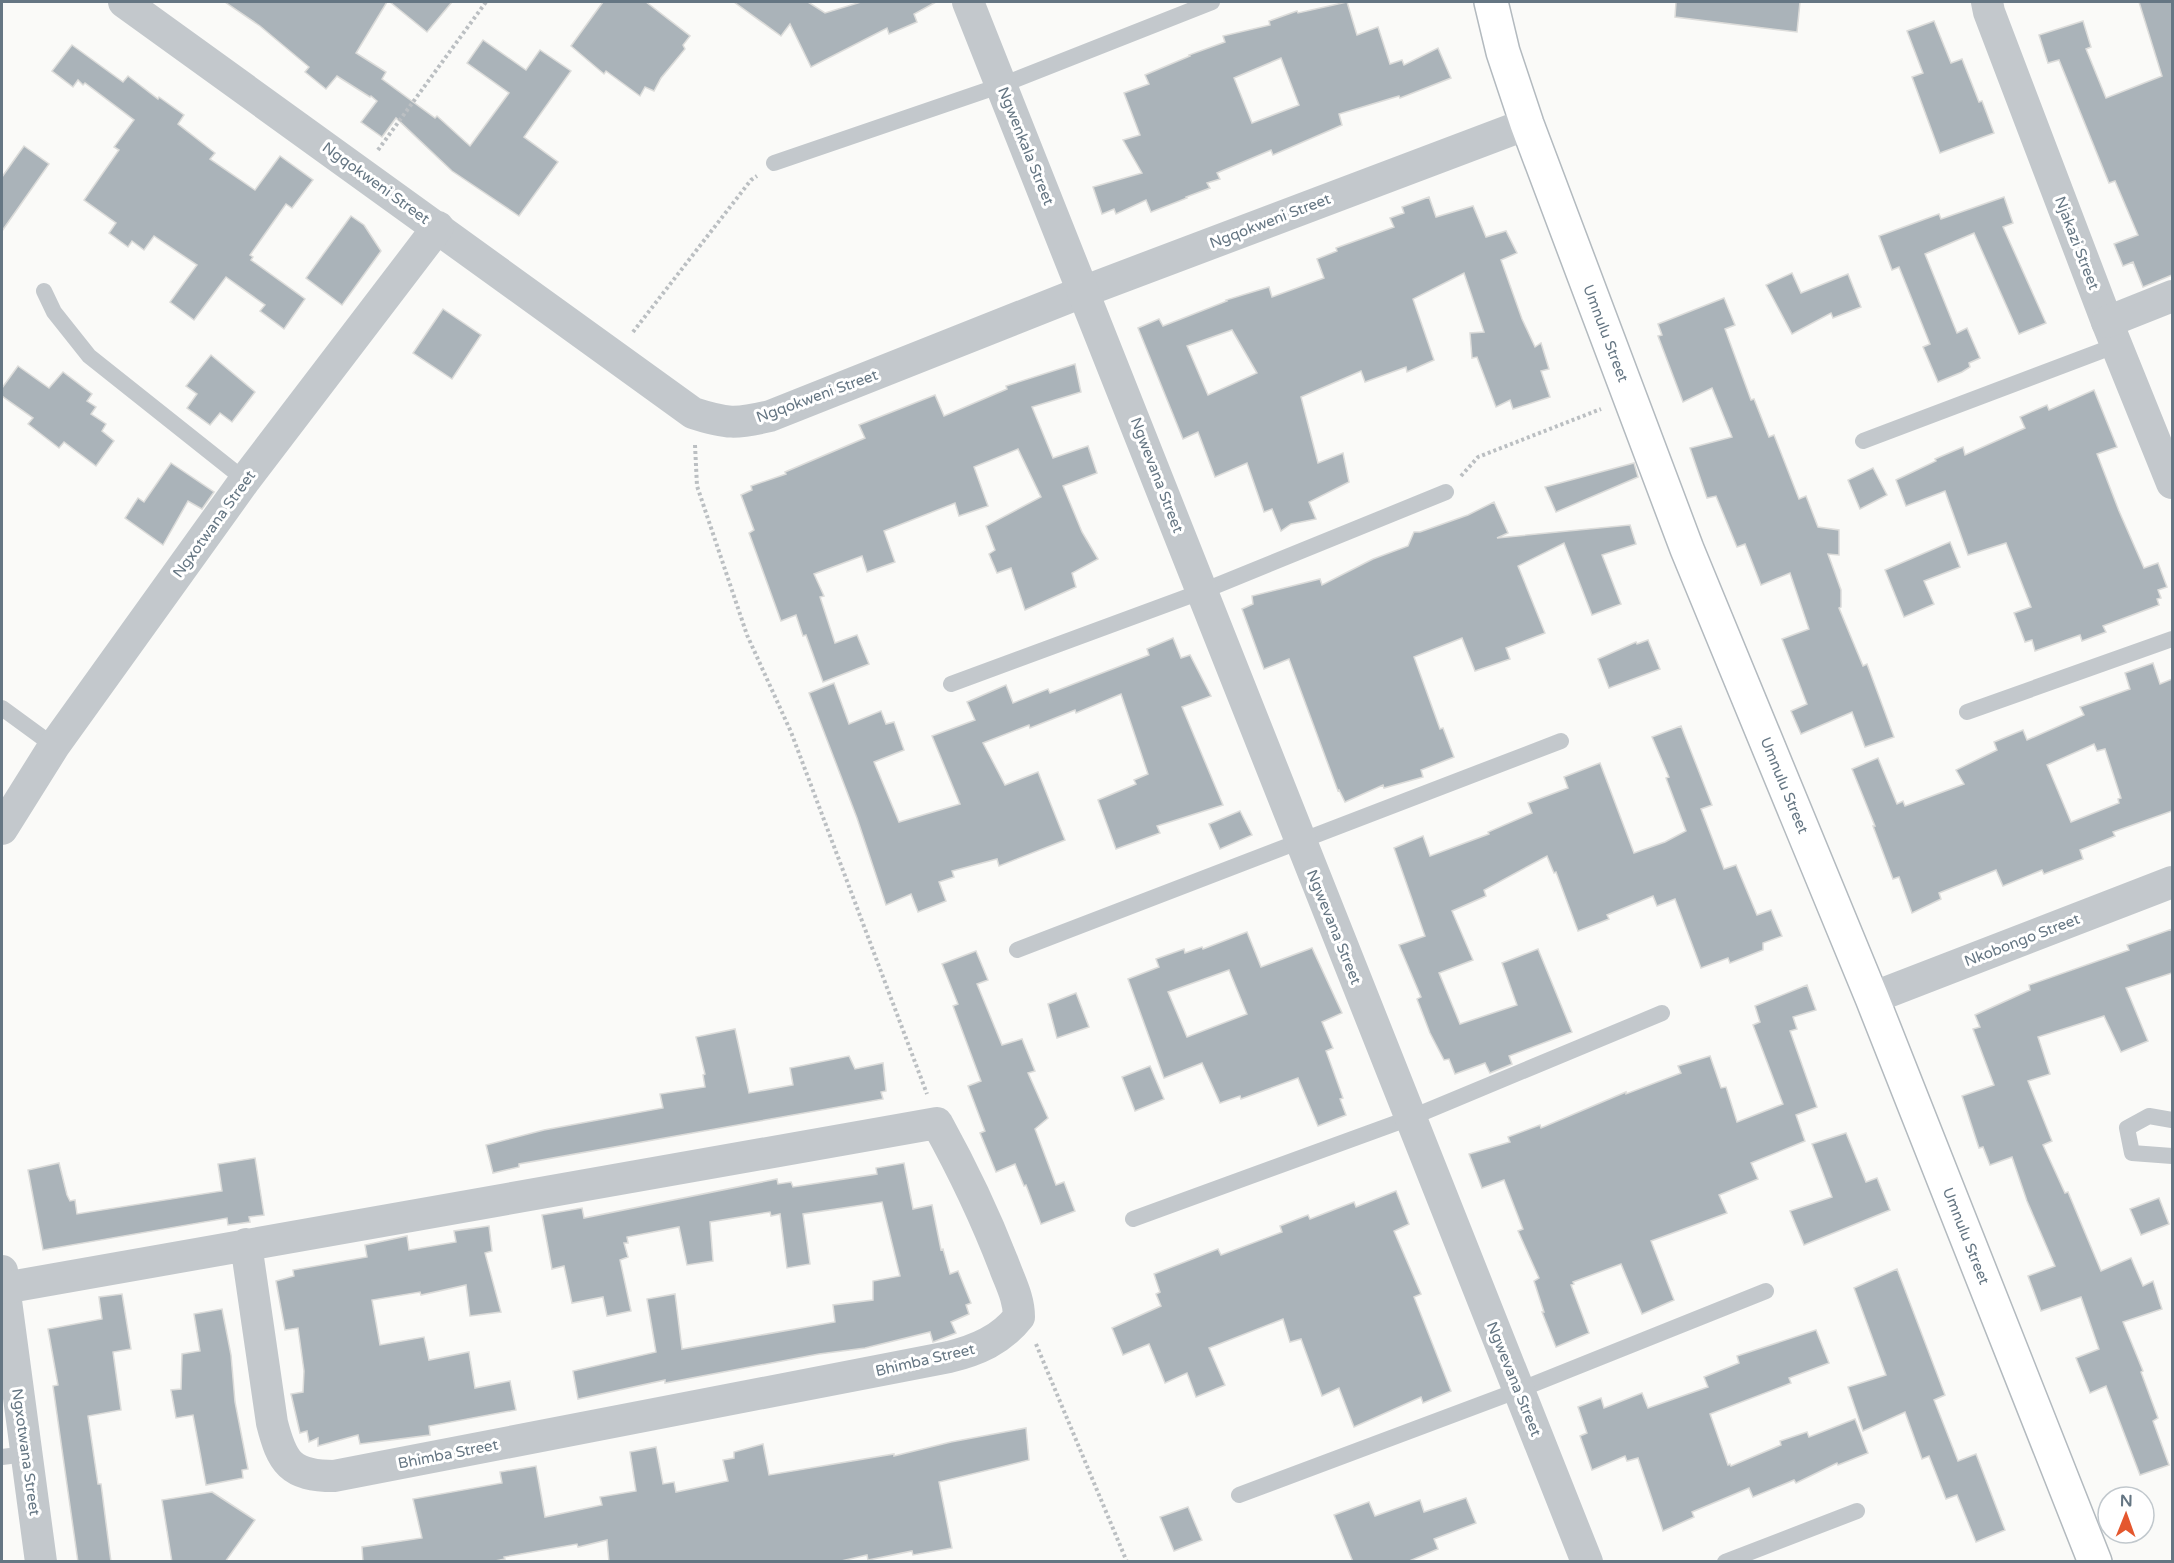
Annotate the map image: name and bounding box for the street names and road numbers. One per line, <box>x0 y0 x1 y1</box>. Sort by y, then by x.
street label: Ngwenkala Street <box>994 84 1058 208</box>
street label: Ngqokweni Street <box>319 138 433 228</box>
street label: Ngqokweni Street <box>1207 190 1333 252</box>
street label: Njakazi Street <box>2051 194 2103 292</box>
street label: Umnulu Street <box>1579 282 1632 385</box>
street label: Ngqokweni Street <box>754 366 880 426</box>
street label: Ngwevana Street <box>1127 415 1187 535</box>
street label: Ngxotwana Street <box>169 467 259 581</box>
street label: Umnulu Street <box>1756 734 1812 837</box>
street label: Ngwevana Street <box>1303 867 1365 987</box>
street label: Nkobongo Street <box>1962 910 2082 970</box>
street label: Umnulu Street <box>1939 1185 1993 1287</box>
street label: Ngwevana Street <box>1483 1319 1545 1439</box>
street label: Bhimba Street <box>873 1340 977 1380</box>
street label: Ngxotwana Street <box>8 1387 44 1517</box>
street label: Bhimba Street <box>396 1435 500 1473</box>

